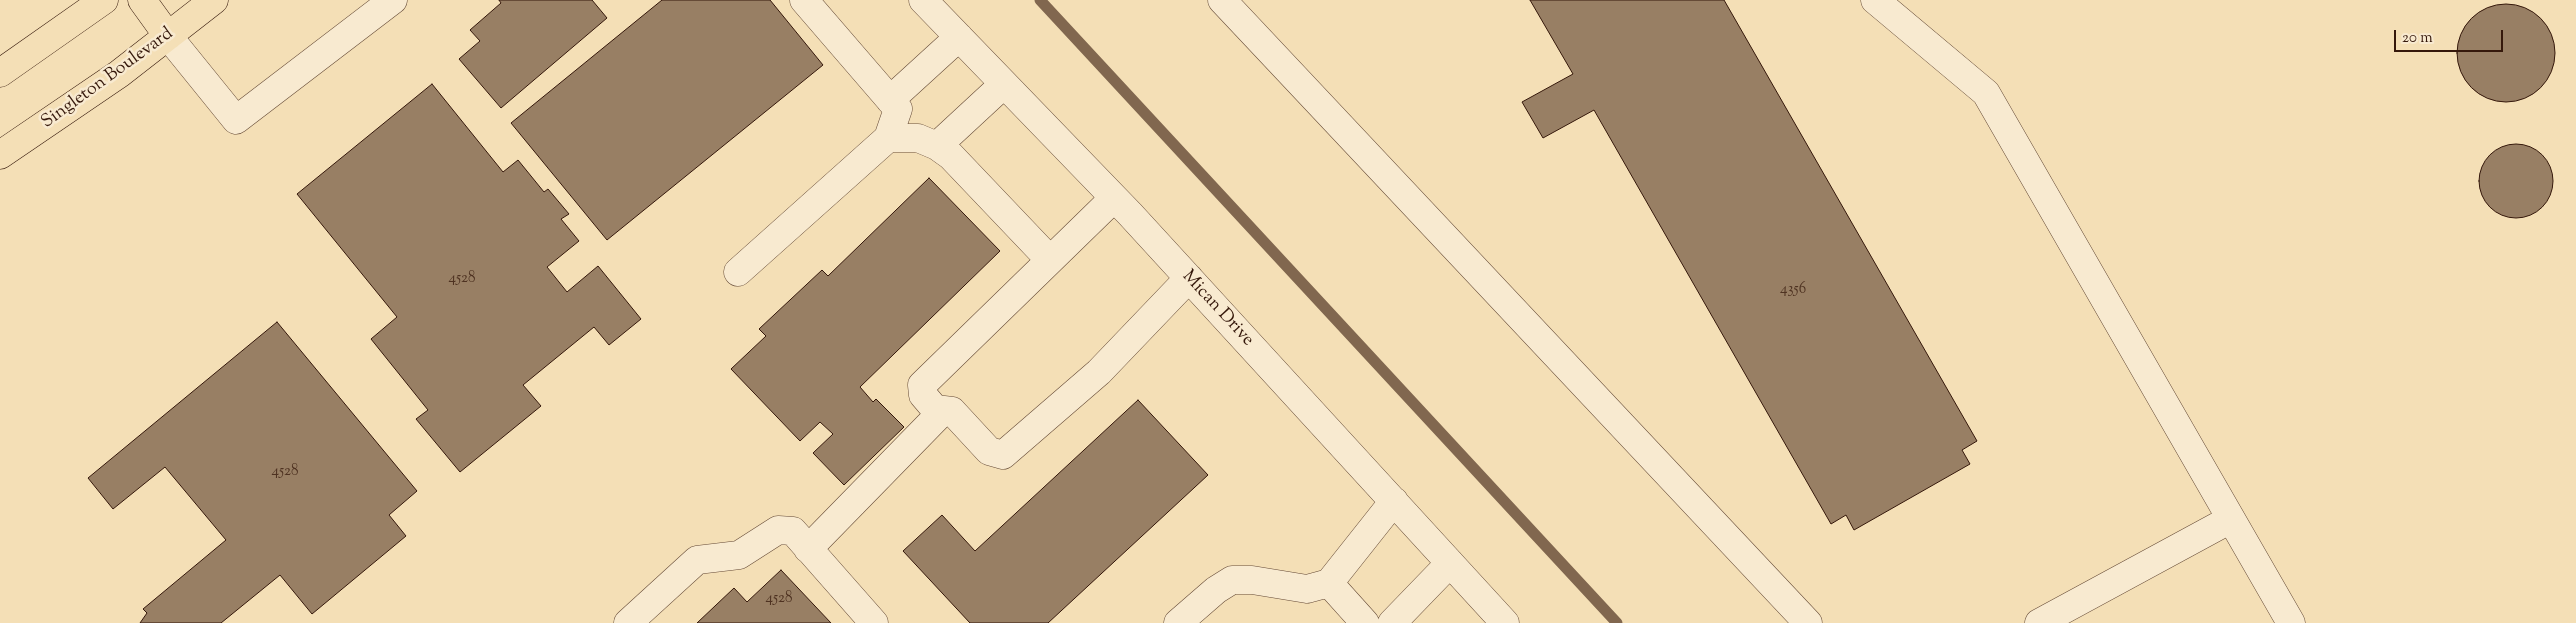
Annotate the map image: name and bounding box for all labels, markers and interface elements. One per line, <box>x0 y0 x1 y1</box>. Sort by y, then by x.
scale bar <box>2396 20 2505 52</box>
street label: Singleton Boulevard <box>38 24 178 134</box>
text: 20 m <box>2402 28 2433 49</box>
street label: Mican Drive <box>1176 267 1258 351</box>
house number: 4528 <box>448 270 476 288</box>
house number: 4356 <box>1780 281 1806 299</box>
house number: 4528 <box>271 463 299 481</box>
house number: 4528 <box>765 590 793 608</box>

